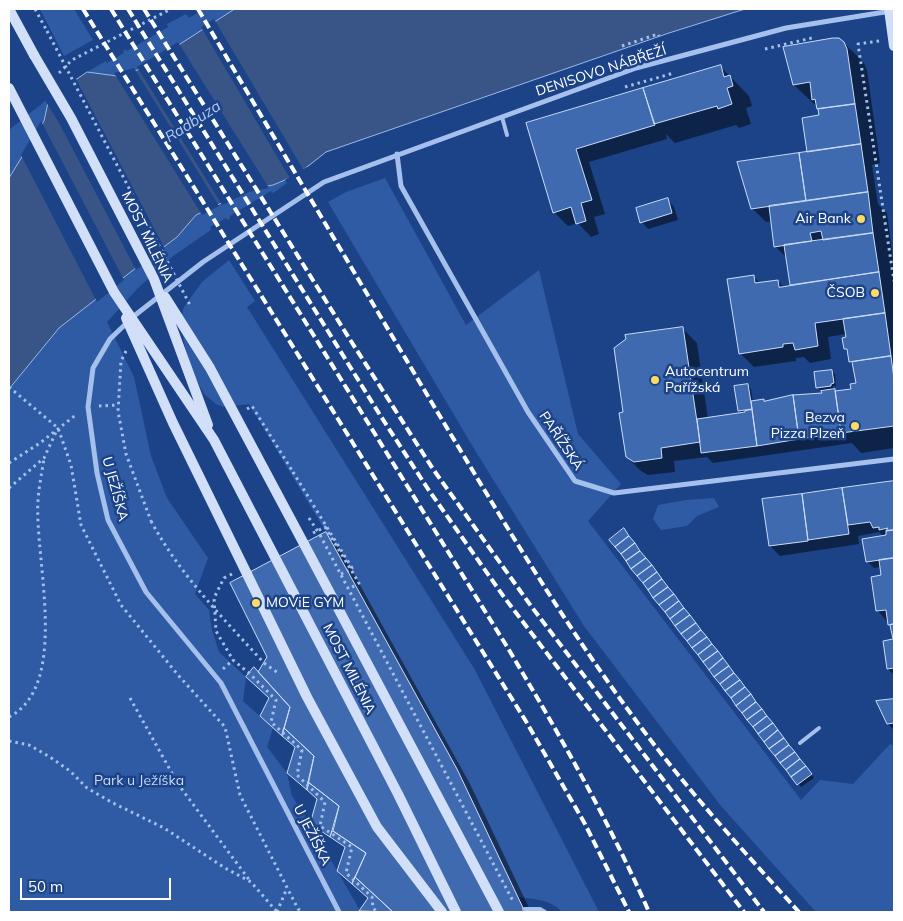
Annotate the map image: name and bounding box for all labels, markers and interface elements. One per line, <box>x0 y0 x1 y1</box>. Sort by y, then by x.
street label: DENISOVO NÁBŘEŽÍ <box>534 42 668 100</box>
water label: Radbuza <box>162 97 224 147</box>
street label: MOST MILÉNIA <box>118 189 176 285</box>
place label: Air Bank <box>795 211 851 227</box>
marker: Air Bank <box>855 213 867 225</box>
place label: ČSOB <box>827 285 865 301</box>
marker: ČSOB <box>869 287 881 299</box>
place label: Autocentrum Pařížská <box>665 364 749 397</box>
marker: Autocentrum Pařížská <box>649 374 661 386</box>
street label: PAŘÍŽSKÁ <box>535 408 587 474</box>
place label: Bezva Pizza Plzeň <box>771 410 845 442</box>
marker: Bezva Pizza Plzeň <box>849 420 861 432</box>
street label: U JEŽÍŠKA <box>98 455 132 523</box>
place label: MOViE GYM <box>266 595 344 611</box>
marker: MOViE GYM <box>250 597 262 609</box>
street label: MOST MILÉNIA <box>319 621 379 717</box>
park label: Park u Ježíška <box>94 773 184 789</box>
street label: U JEŽÍŠKA <box>289 802 335 868</box>
scale bar <box>22 868 174 900</box>
text: 50 m <box>28 877 63 896</box>

